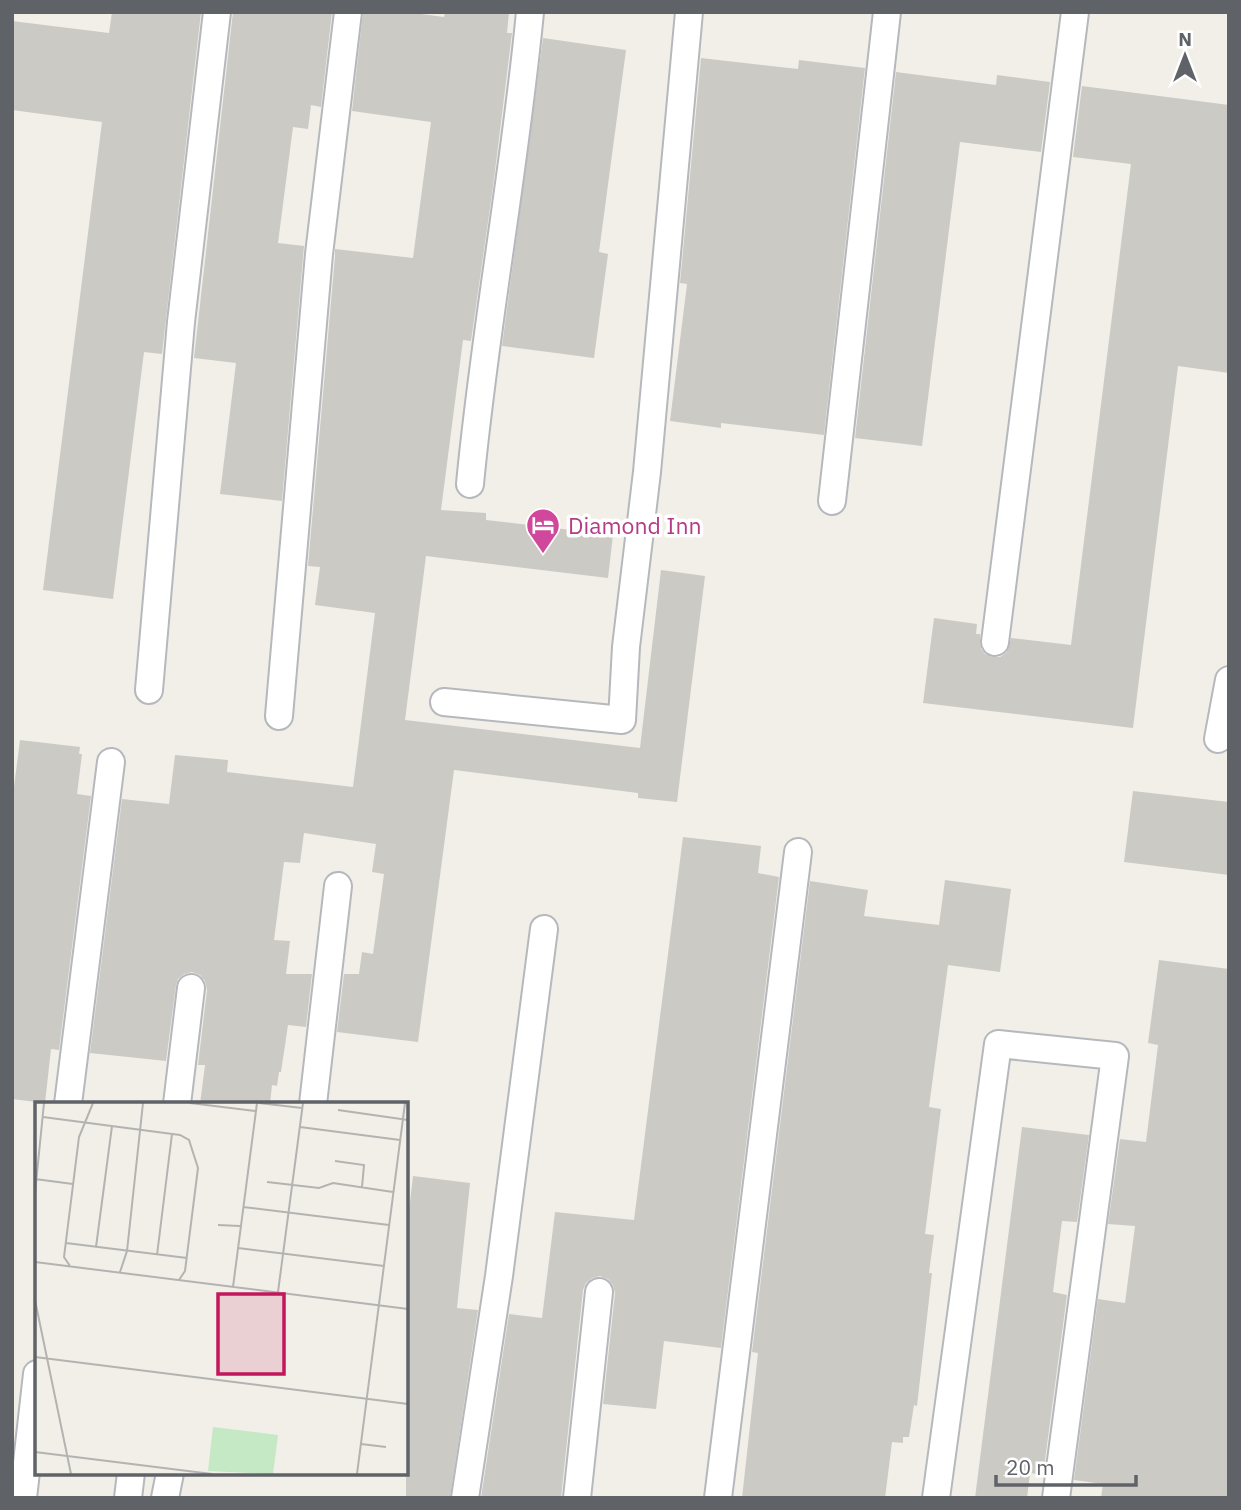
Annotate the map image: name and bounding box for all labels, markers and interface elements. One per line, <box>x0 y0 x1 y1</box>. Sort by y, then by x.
north arrow <box>1150 21 1220 91</box>
text: N <box>1178 27 1192 51</box>
hotel icon: Diamond Inn <box>524 506 562 555</box>
place label: Diamond Inn <box>568 510 702 540</box>
inset map <box>35 1102 408 1475</box>
scale bar <box>996 1444 1136 1488</box>
text: 20 m <box>1006 1453 1055 1481</box>

